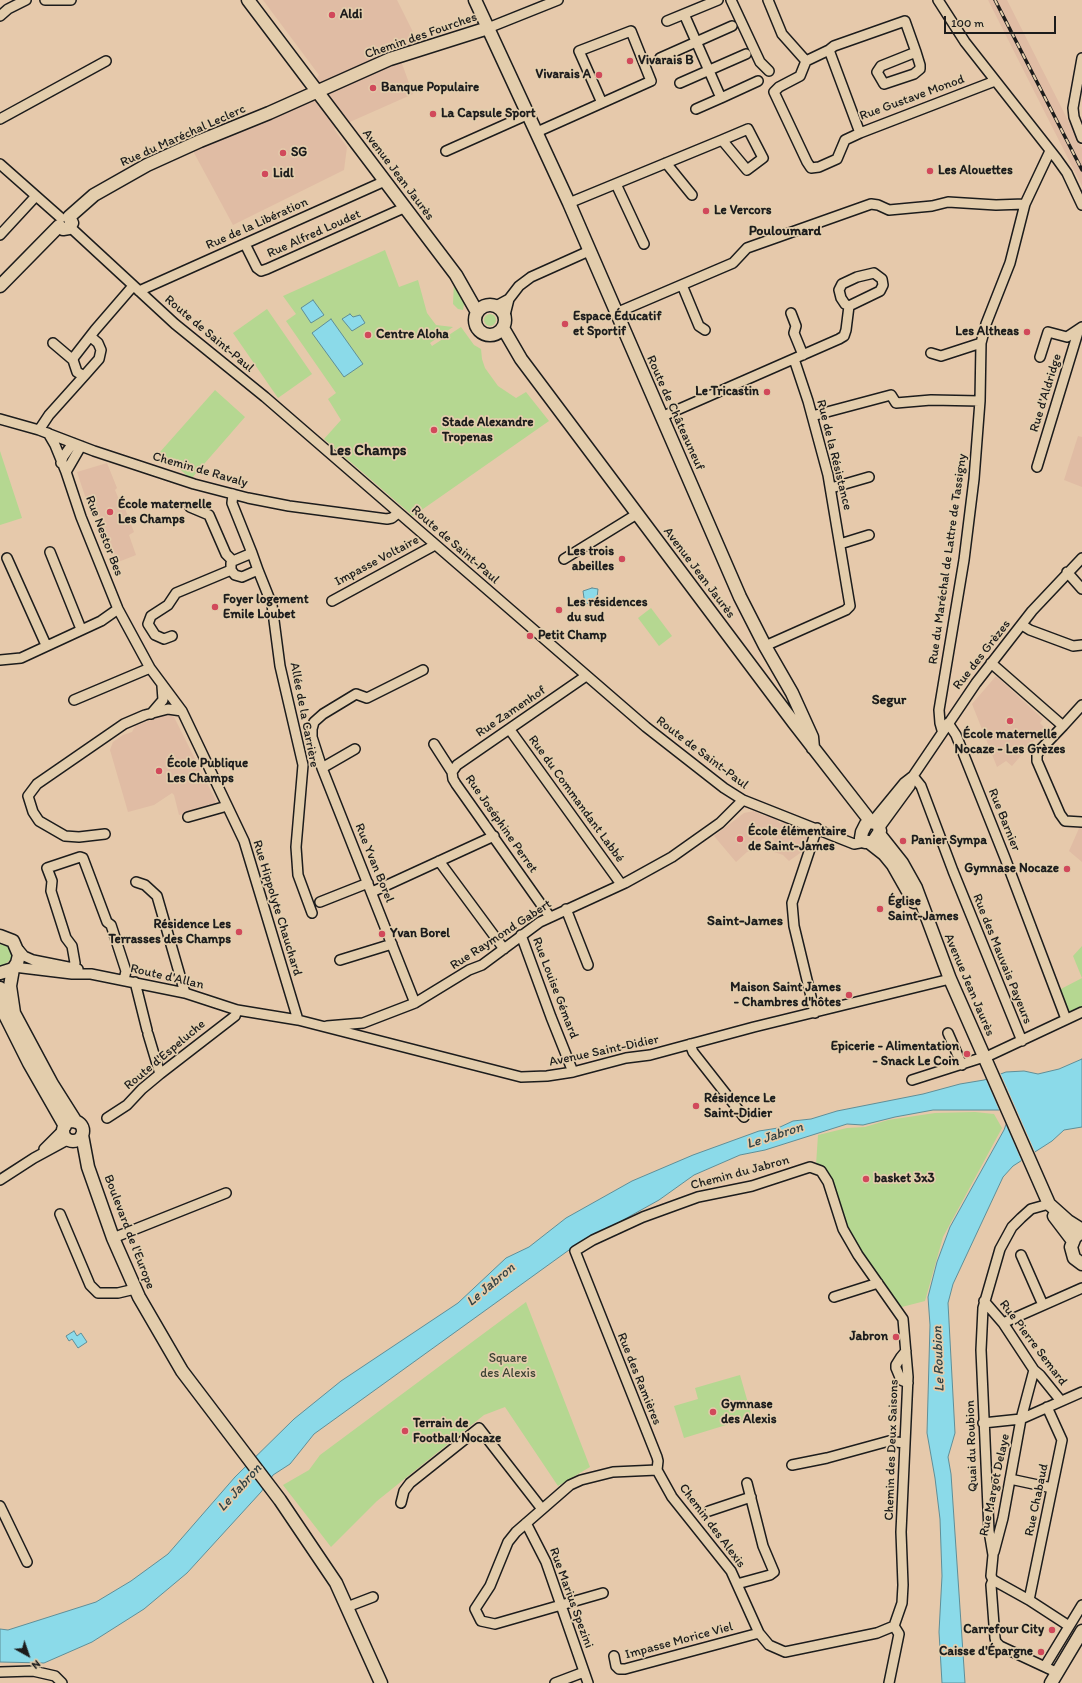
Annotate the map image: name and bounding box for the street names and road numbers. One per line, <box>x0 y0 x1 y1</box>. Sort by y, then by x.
street label: Chemin des Fourches <box>363 9 479 63</box>
street label: Rue Gustave Monod <box>857 72 967 124</box>
street label: Rue du Maréchal Leclerc <box>118 101 248 171</box>
street label: Avenue Jean Jaurès <box>359 126 437 224</box>
street label: Rue de la Libération <box>204 194 310 254</box>
street label: Rue Alfred Loudet <box>265 206 363 262</box>
street label: Route de Saint-Paul <box>161 292 257 376</box>
street label: Rue d'Aldridge <box>1027 352 1065 434</box>
street label: Route de Châteauneuf <box>643 353 707 473</box>
street label: Rue de la Résistance <box>813 398 855 512</box>
street label: Chemin de Ravaly <box>150 449 250 491</box>
street label: Rue du Maréchal de Lattre de Tassigny <box>925 453 971 665</box>
street label: Rue Nestor Bes <box>82 494 126 578</box>
street label: Route de Saint-Paul <box>408 502 502 588</box>
street label: Avenue Jean Jaurès <box>660 524 738 622</box>
street label: Impasse Voltaire <box>332 532 422 590</box>
street label: Rue des Grèzes <box>950 617 1014 693</box>
street label: Allée de la Carrière <box>286 661 322 769</box>
street label: Rue Zamenhof <box>473 683 549 741</box>
street label: Route de Saint-Paul <box>653 713 751 793</box>
street label: Rue du Commandant Labbé <box>525 732 627 866</box>
street label: Rue Joséphine Perret <box>461 772 541 876</box>
street label: Rue Barnier <box>984 786 1024 854</box>
street label: Rue Yvan Borel <box>351 821 397 905</box>
street label: Rue Hippolyte Chauchard <box>249 838 305 978</box>
street label: Rue des Mauvais Payeurs <box>969 892 1035 1026</box>
street label: Rue Raymond Gabert <box>447 896 555 974</box>
street label: Avenue Jean Jaurès <box>940 931 998 1039</box>
street label: Rue Louise Gémard <box>528 935 582 1041</box>
street label: Route d'Allan <box>129 961 205 993</box>
street label: Route d'Espeluche <box>121 1017 209 1093</box>
street label: Avenue Saint-Didier <box>548 1032 660 1070</box>
street label: Chemin du Jabron <box>689 1152 791 1194</box>
street label: Boulevard de l'Europe <box>100 1173 158 1291</box>
street label: Rue Pierre Semard <box>996 1297 1070 1389</box>
street label: Rue des Ramières <box>613 1331 665 1427</box>
street label: Chemin des Deux Saisons <box>882 1379 902 1521</box>
street label: Quai du Roubion <box>963 1400 981 1492</box>
street label: Rue Margot Delaye <box>977 1432 1013 1538</box>
street label: Rue Chabaud <box>1022 1462 1052 1538</box>
street label: Chemin des Alexis <box>675 1481 749 1571</box>
street label: Rue Marius Spezini <box>546 1546 596 1650</box>
street label: Impasse Morice Viel <box>623 1619 735 1663</box>

